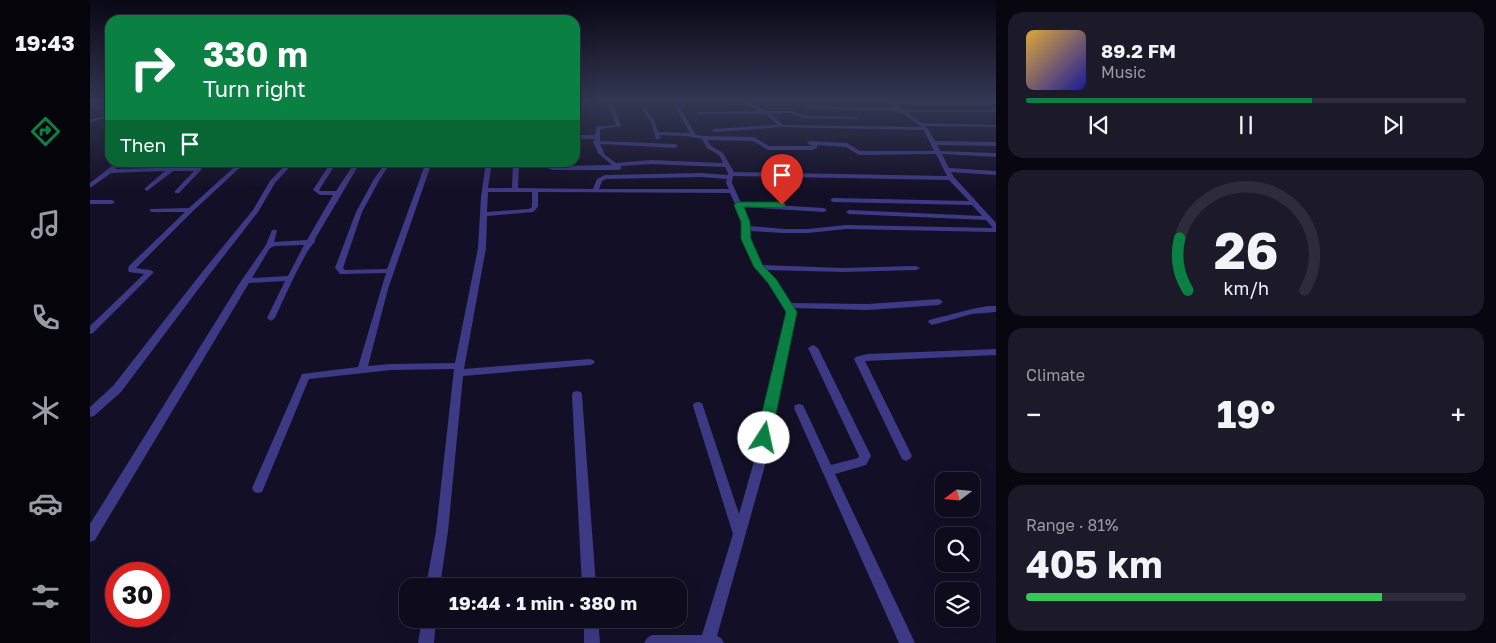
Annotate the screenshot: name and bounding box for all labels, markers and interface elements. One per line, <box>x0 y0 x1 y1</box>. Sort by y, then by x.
text: 19:43 <box>15 29 75 56</box>
text: 330 m <box>203 33 308 75</box>
icon: right <box>120 35 185 100</box>
text: 89.2 FM <box>1101 39 1176 62</box>
text: Music <box>1101 62 1146 82</box>
text: Turn right <box>203 75 306 102</box>
icon: previous <box>1085 111 1113 139</box>
icon: pause <box>1232 111 1260 139</box>
icon: next <box>1379 111 1407 139</box>
icon: directions <box>28 114 63 149</box>
icon: arrive <box>176 130 204 158</box>
text: Then <box>120 133 166 156</box>
pin <box>761 154 803 205</box>
icon: arrive <box>768 161 796 189</box>
icon: music <box>28 207 63 242</box>
text: 26 <box>1214 218 1278 280</box>
text: km/h <box>1223 277 1269 299</box>
icon: phone <box>28 300 63 335</box>
text: Climate <box>1026 365 1085 385</box>
text: 19° <box>1217 391 1275 436</box>
icon: climate <box>28 393 63 428</box>
text: − <box>1026 398 1041 431</box>
text: + <box>1451 398 1466 431</box>
position arrow <box>737 411 789 463</box>
north arrow <box>935 472 980 518</box>
map controls <box>935 472 980 627</box>
icon: car <box>28 486 63 521</box>
text: Range · 81% <box>1026 515 1118 535</box>
button: search <box>935 527 980 572</box>
text: 405 km <box>1026 541 1162 586</box>
speed limit sign: 30 <box>105 562 170 627</box>
icon: filters <box>28 579 63 614</box>
button: layers <box>935 582 980 627</box>
text: 19:44 · 1 min · 380 m <box>449 591 637 614</box>

